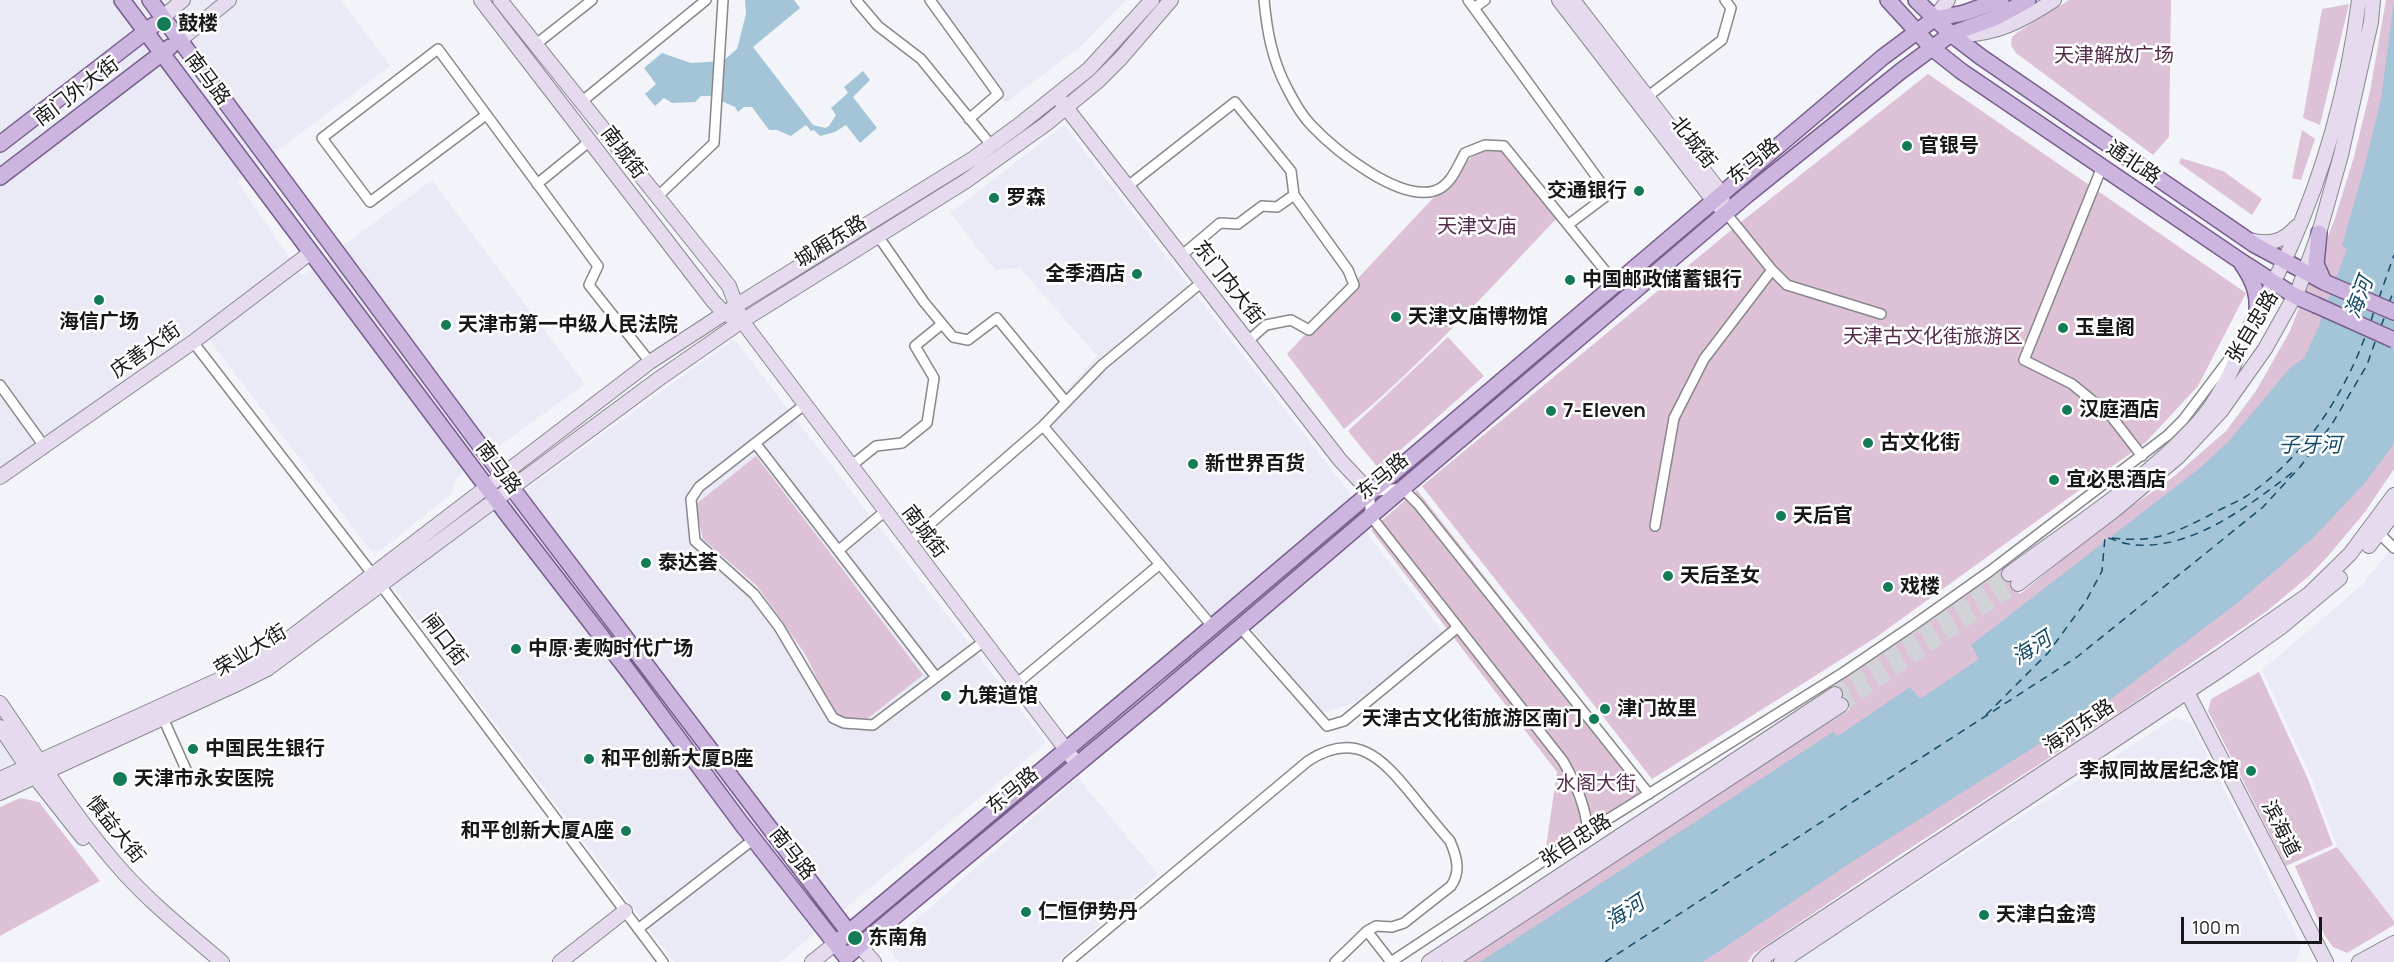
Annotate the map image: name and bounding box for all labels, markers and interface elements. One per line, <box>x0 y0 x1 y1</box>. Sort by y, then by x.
place label: 鼓楼 <box>178 12 218 36</box>
marker: 鼓楼 <box>155 15 173 33</box>
park label: 天津解放广场 <box>2054 44 2174 68</box>
street label: 南马路 <box>179 48 235 110</box>
street label: 南门外大街 <box>30 52 124 132</box>
street label: 北城街 <box>1665 112 1721 174</box>
street label: 南城街 <box>595 122 651 184</box>
street label: 东马路 <box>1723 134 1785 190</box>
place label: 官银号 <box>1919 134 1979 158</box>
street label: 通北路 <box>2101 136 2165 190</box>
marker: 官银号 <box>1900 139 1914 153</box>
place label: 交通银行 <box>1547 179 1627 203</box>
marker: 交通银行 <box>1632 184 1646 198</box>
place label: 罗森 <box>1006 186 1046 210</box>
marker: 罗森 <box>987 191 1001 205</box>
street label: 城厢东路 <box>791 211 871 273</box>
park label: 天津文庙 <box>1437 215 1517 239</box>
street label: 东门内大街 <box>1188 236 1268 330</box>
place label: 全季酒店 <box>1045 262 1125 286</box>
marker: 全季酒店 <box>1130 267 1144 281</box>
place label: 中国邮政储蓄银行 <box>1582 268 1742 292</box>
marker: 中国邮政储蓄银行 <box>1563 273 1577 287</box>
water label: 海河 <box>2341 274 2379 322</box>
street label: 张自忠路 <box>2222 287 2284 367</box>
marker: 海信广场 <box>92 293 106 307</box>
place label: 天津文庙博物馆 <box>1408 305 1548 329</box>
place label: 海信广场 <box>59 310 139 334</box>
marker: 天津文庙博物馆 <box>1389 310 1403 324</box>
place label: 天津市第一中级人民法院 <box>458 313 678 337</box>
place label: 玉皇阁 <box>2075 316 2135 340</box>
street label: 庆善大街 <box>106 318 186 384</box>
marker: 天津市第一中级人民法院 <box>439 318 453 332</box>
marker: 玉皇阁 <box>2056 321 2070 335</box>
park label: 天津古文化街旅游区 <box>1843 325 2023 349</box>
place label: 汉庭酒店 <box>2079 398 2159 422</box>
place label: 7-Eleven <box>1563 399 1646 423</box>
marker: 汉庭酒店 <box>2060 403 2074 417</box>
marker: 7-Eleven <box>1544 404 1558 418</box>
place label: 古文化街 <box>1880 431 1960 455</box>
water label: 子牙河 <box>2279 433 2341 459</box>
marker: 古文化街 <box>1861 436 1875 450</box>
street label: 南马路 <box>470 437 526 499</box>
street label: 东马路 <box>1352 449 1414 505</box>
place label: 新世界百货 <box>1205 452 1305 476</box>
marker: 新世界百货 <box>1186 457 1200 471</box>
place label: 宜必思酒店 <box>2066 468 2166 492</box>
marker: 宜必思酒店 <box>2047 473 2061 487</box>
street label: 南城街 <box>896 501 952 563</box>
place label: 天后官 <box>1793 504 1853 528</box>
marker: 天后官 <box>1774 509 1788 523</box>
place label: 泰达荟 <box>658 551 718 575</box>
marker: 泰达荟 <box>639 556 653 570</box>
place label: 天后圣女 <box>1680 564 1760 588</box>
marker: 天后圣女 <box>1661 569 1675 583</box>
place label: 戏楼 <box>1900 575 1940 599</box>
marker: 戏楼 <box>1881 580 1895 594</box>
street label: 闸口街 <box>416 609 472 671</box>
street label: 荣业大街 <box>211 620 291 682</box>
water label: 海河 <box>2008 627 2056 671</box>
place label: 中原·麦购时代广场 <box>528 637 693 661</box>
marker: 中原·麦购时代广场 <box>509 642 523 656</box>
place label: 九策道馆 <box>958 684 1038 708</box>
marker: 九策道馆 <box>939 689 953 703</box>
street label: 海河东路 <box>2039 695 2119 759</box>
place label: 津门故里 <box>1617 697 1697 721</box>
marker: 津门故里 <box>1598 702 1612 716</box>
place label: 天津古文化街旅游区南门 <box>1362 707 1582 731</box>
marker: 天津古文化街旅游区南门 <box>1587 712 1601 726</box>
place label: 中国民生银行 <box>205 737 325 761</box>
marker: 中国民生银行 <box>186 742 200 756</box>
place label: 和平创新大厦B座 <box>601 747 754 771</box>
marker: 和平创新大厦B座 <box>582 752 596 766</box>
place label: 李叔同故居纪念馆 <box>2079 759 2239 783</box>
street label: 东马路 <box>982 763 1044 819</box>
marker: 李叔同故居纪念馆 <box>2244 764 2258 778</box>
place label: 天津市永安医院 <box>134 767 274 791</box>
marker: 天津市永安医院 <box>111 770 129 788</box>
park label: 水阁大街 <box>1556 772 1636 796</box>
street label: 慎益大街 <box>81 791 149 869</box>
street label: 滨海道 <box>2256 797 2304 861</box>
street label: 张自忠路 <box>1536 809 1616 873</box>
place label: 和平创新大厦A座 <box>461 819 614 843</box>
street label: 南马路 <box>764 823 820 885</box>
marker: 和平创新大厦A座 <box>619 824 633 838</box>
water label: 海河 <box>1601 891 1649 935</box>
place label: 仁恒伊势丹 <box>1038 900 1138 924</box>
place label: 天津白金湾 <box>1996 903 2096 927</box>
marker: 仁恒伊势丹 <box>1019 905 1033 919</box>
scale bar <box>2184 905 2325 943</box>
marker: 天津白金湾 <box>1977 908 1991 922</box>
text: 100 m <box>2192 915 2240 939</box>
place label: 东南角 <box>868 926 928 950</box>
marker: 东南角 <box>846 929 864 947</box>

